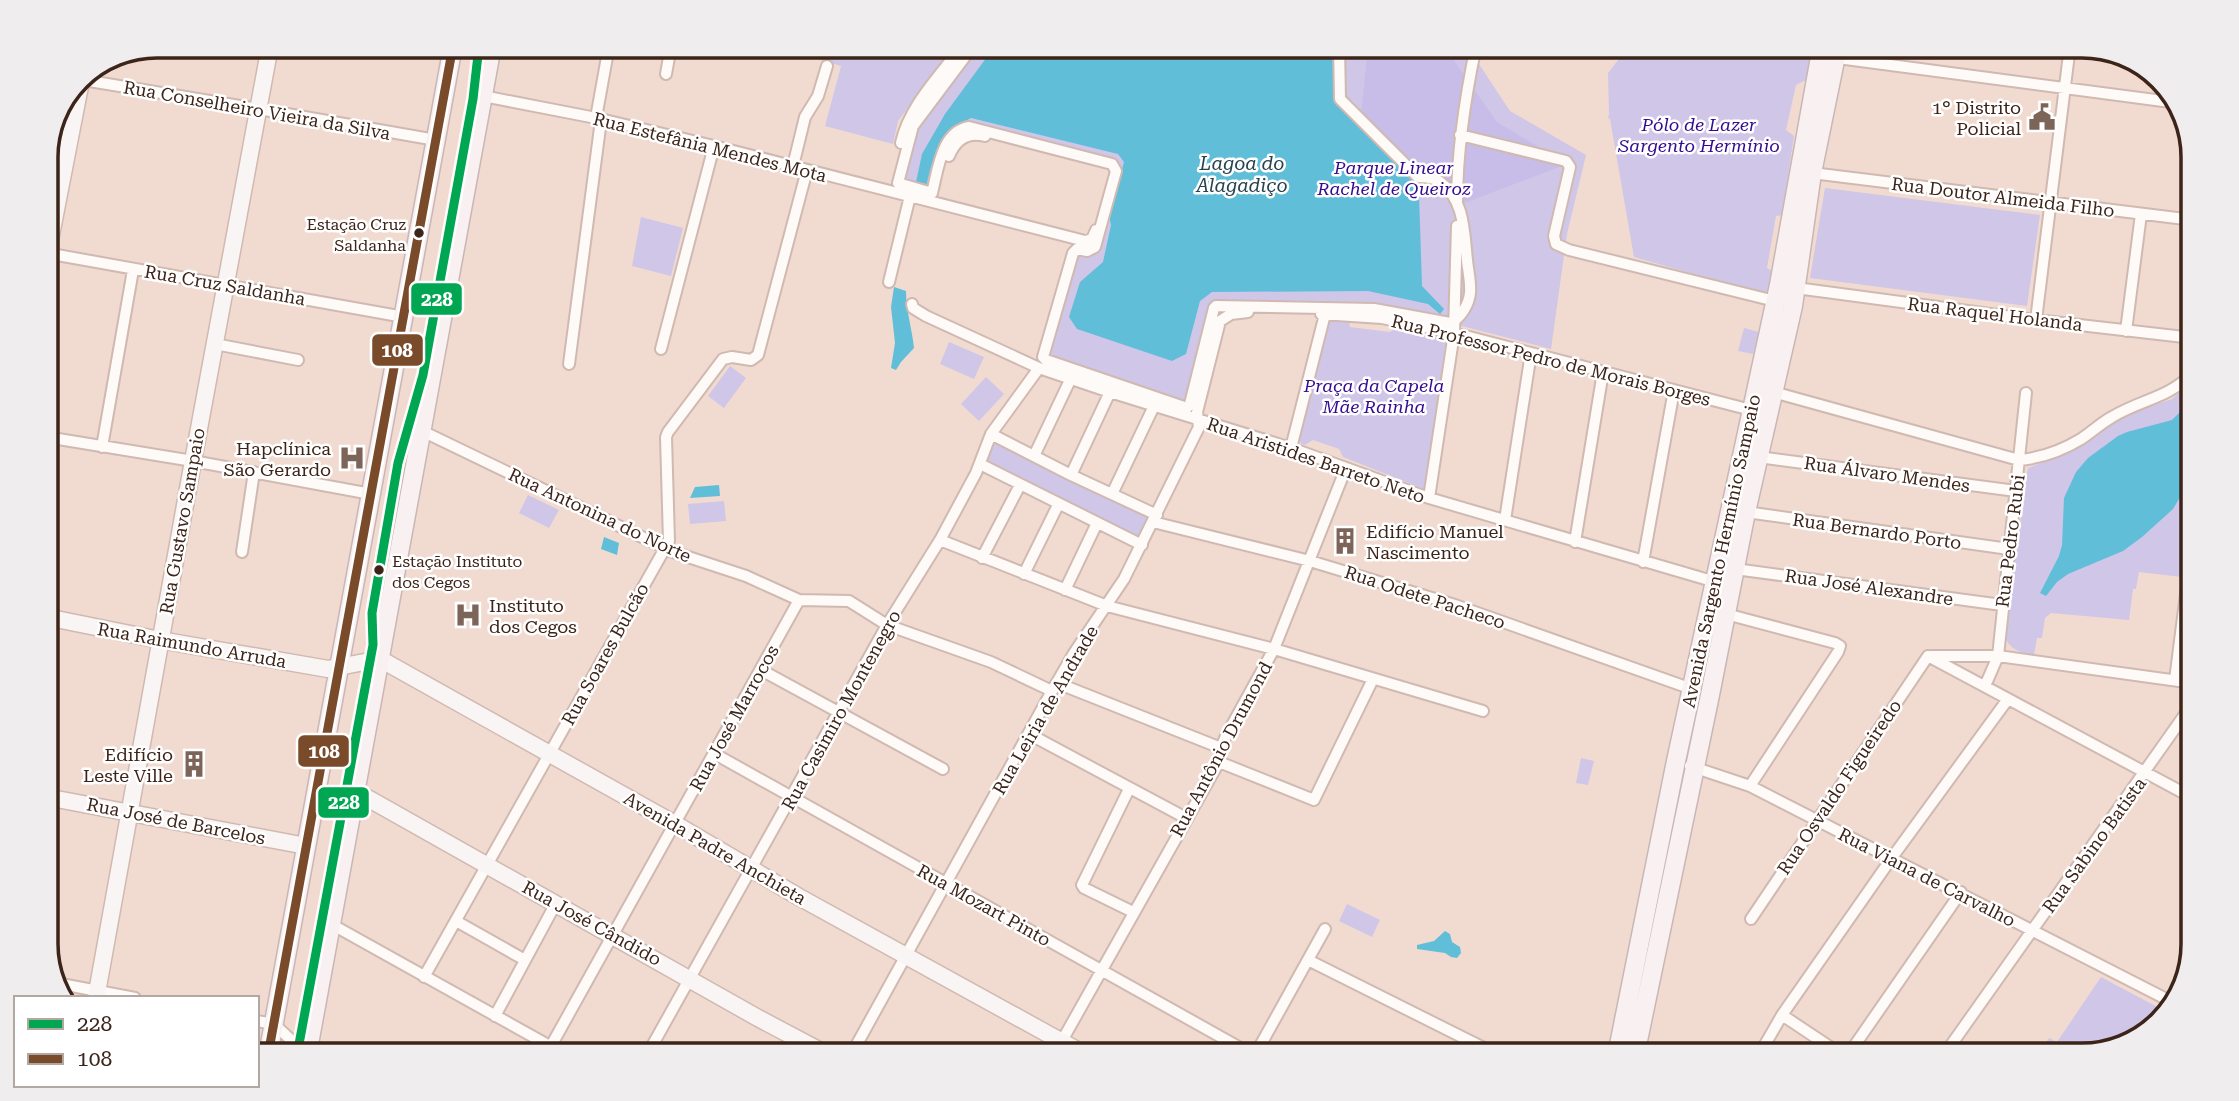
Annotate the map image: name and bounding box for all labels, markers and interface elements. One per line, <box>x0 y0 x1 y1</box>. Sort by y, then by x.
street label: Rua Conselheiro Vieira da Silva <box>122 76 392 144</box>
place label: 1° Distrito Policial <box>1932 97 2021 139</box>
public building icon: 1° Distrito Policial <box>2027 102 2057 132</box>
street label: Rua Estefânia Mendes Mota <box>591 108 829 186</box>
park label: Pólo de Lazer Sargento Hermínio <box>1617 114 1780 156</box>
water label: Lagoa do Alagadiço <box>1196 152 1288 197</box>
park label: Parque Linear Rachel de Queiroz <box>1316 157 1471 199</box>
street label: Rua Doutor Almeida Filho <box>1890 173 2116 221</box>
place label: Estação Cruz Saldanha <box>307 215 406 255</box>
marker: Estação Cruz Saldanha <box>412 226 426 240</box>
street label: Rua Cruz Saldanha <box>143 261 307 310</box>
line badge: 228 <box>410 282 463 316</box>
text: 228 <box>421 288 453 311</box>
street label: Rua Raquel Holanda <box>1906 293 2084 335</box>
street label: Rua Professor Pedro de Morais Borges <box>1389 310 1713 410</box>
line badge: 108 <box>371 333 424 367</box>
text: 108 <box>381 339 413 362</box>
park label: Praça da Capela Mãe Rainha <box>1303 375 1444 417</box>
street label: Avenida Sargento Hermínio Sampaio <box>1678 393 1764 709</box>
street label: Rua Aristides Barreto Neto <box>1204 413 1428 507</box>
street label: Rua Gustavo Sampaio <box>155 426 209 616</box>
place label: Hapclínica São Gerardo <box>223 438 331 480</box>
hospital icon: Hapclínica São Gerardo <box>337 443 367 473</box>
street label: Rua Álvaro Mendes <box>1803 452 1971 496</box>
street label: Rua Antonina do Norte <box>505 463 695 567</box>
street label: Rua Pedro Rubi <box>1991 473 2029 609</box>
street label: Rua Bernardo Porto <box>1791 509 1963 553</box>
place label: Edifício Manuel Nascimento <box>1366 521 1504 563</box>
building icon: Edifício Manuel Nascimento <box>1330 526 1360 556</box>
place label: Estação Instituto dos Cegos <box>392 552 522 592</box>
street label: Rua Odete Pacheco <box>1342 561 1508 633</box>
marker: Estação Instituto dos Cegos <box>372 563 386 577</box>
street label: Rua José Alexandre <box>1783 565 1955 609</box>
street label: Rua Soares Bulcão <box>557 579 653 729</box>
place label: Instituto dos Cegos <box>489 595 577 637</box>
hospital icon: Instituto dos Cegos <box>453 600 483 630</box>
street label: Rua Casimiro Montenegro <box>777 606 905 814</box>
street label: Rua Raimundo Arruda <box>96 618 288 672</box>
street label: Rua Leiria de Andrade <box>988 622 1102 798</box>
street label: Rua José Marrocos <box>685 641 783 795</box>
street label: Rua Antônio Drumond <box>1166 657 1276 840</box>
street label: Rua Osvaldo Figueiredo <box>1773 696 1905 878</box>
line badge: 108 <box>297 734 350 768</box>
text: 108 <box>308 740 340 763</box>
place label: Edifício Leste Ville <box>83 744 173 786</box>
building icon: Edifício Leste Ville <box>179 749 209 779</box>
street label: Rua Sabino Batista <box>2038 773 2150 917</box>
line badge: 228 <box>317 786 370 819</box>
street label: Avenida Padre Anchieta <box>620 787 810 909</box>
text: 228 <box>328 791 360 814</box>
street label: Rua José de Barcelos <box>85 793 267 849</box>
street label: Rua Viana de Carvalho <box>1835 823 2019 931</box>
street label: Rua Mozart Pinto <box>914 860 1054 950</box>
street label: Rua José Cândido <box>519 876 665 970</box>
legend <box>14 996 259 1087</box>
text: 228 <box>77 1012 112 1036</box>
text: 108 <box>77 1047 112 1071</box>

